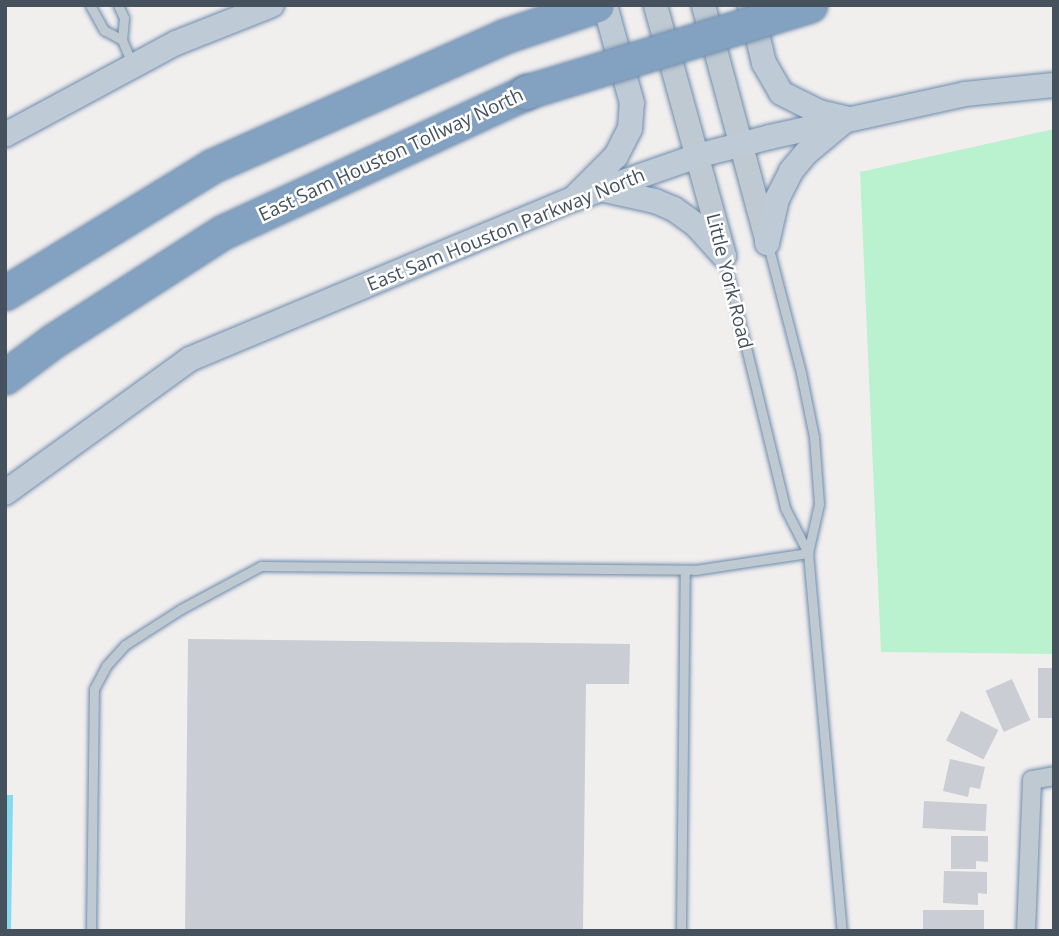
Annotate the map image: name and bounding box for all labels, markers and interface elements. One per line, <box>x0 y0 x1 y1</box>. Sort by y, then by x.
street label: East Sam Houston Tollway North <box>255 84 527 226</box>
street label: East Sam Houston Parkway North <box>364 164 648 296</box>
street label: Little York Road <box>701 211 757 351</box>

